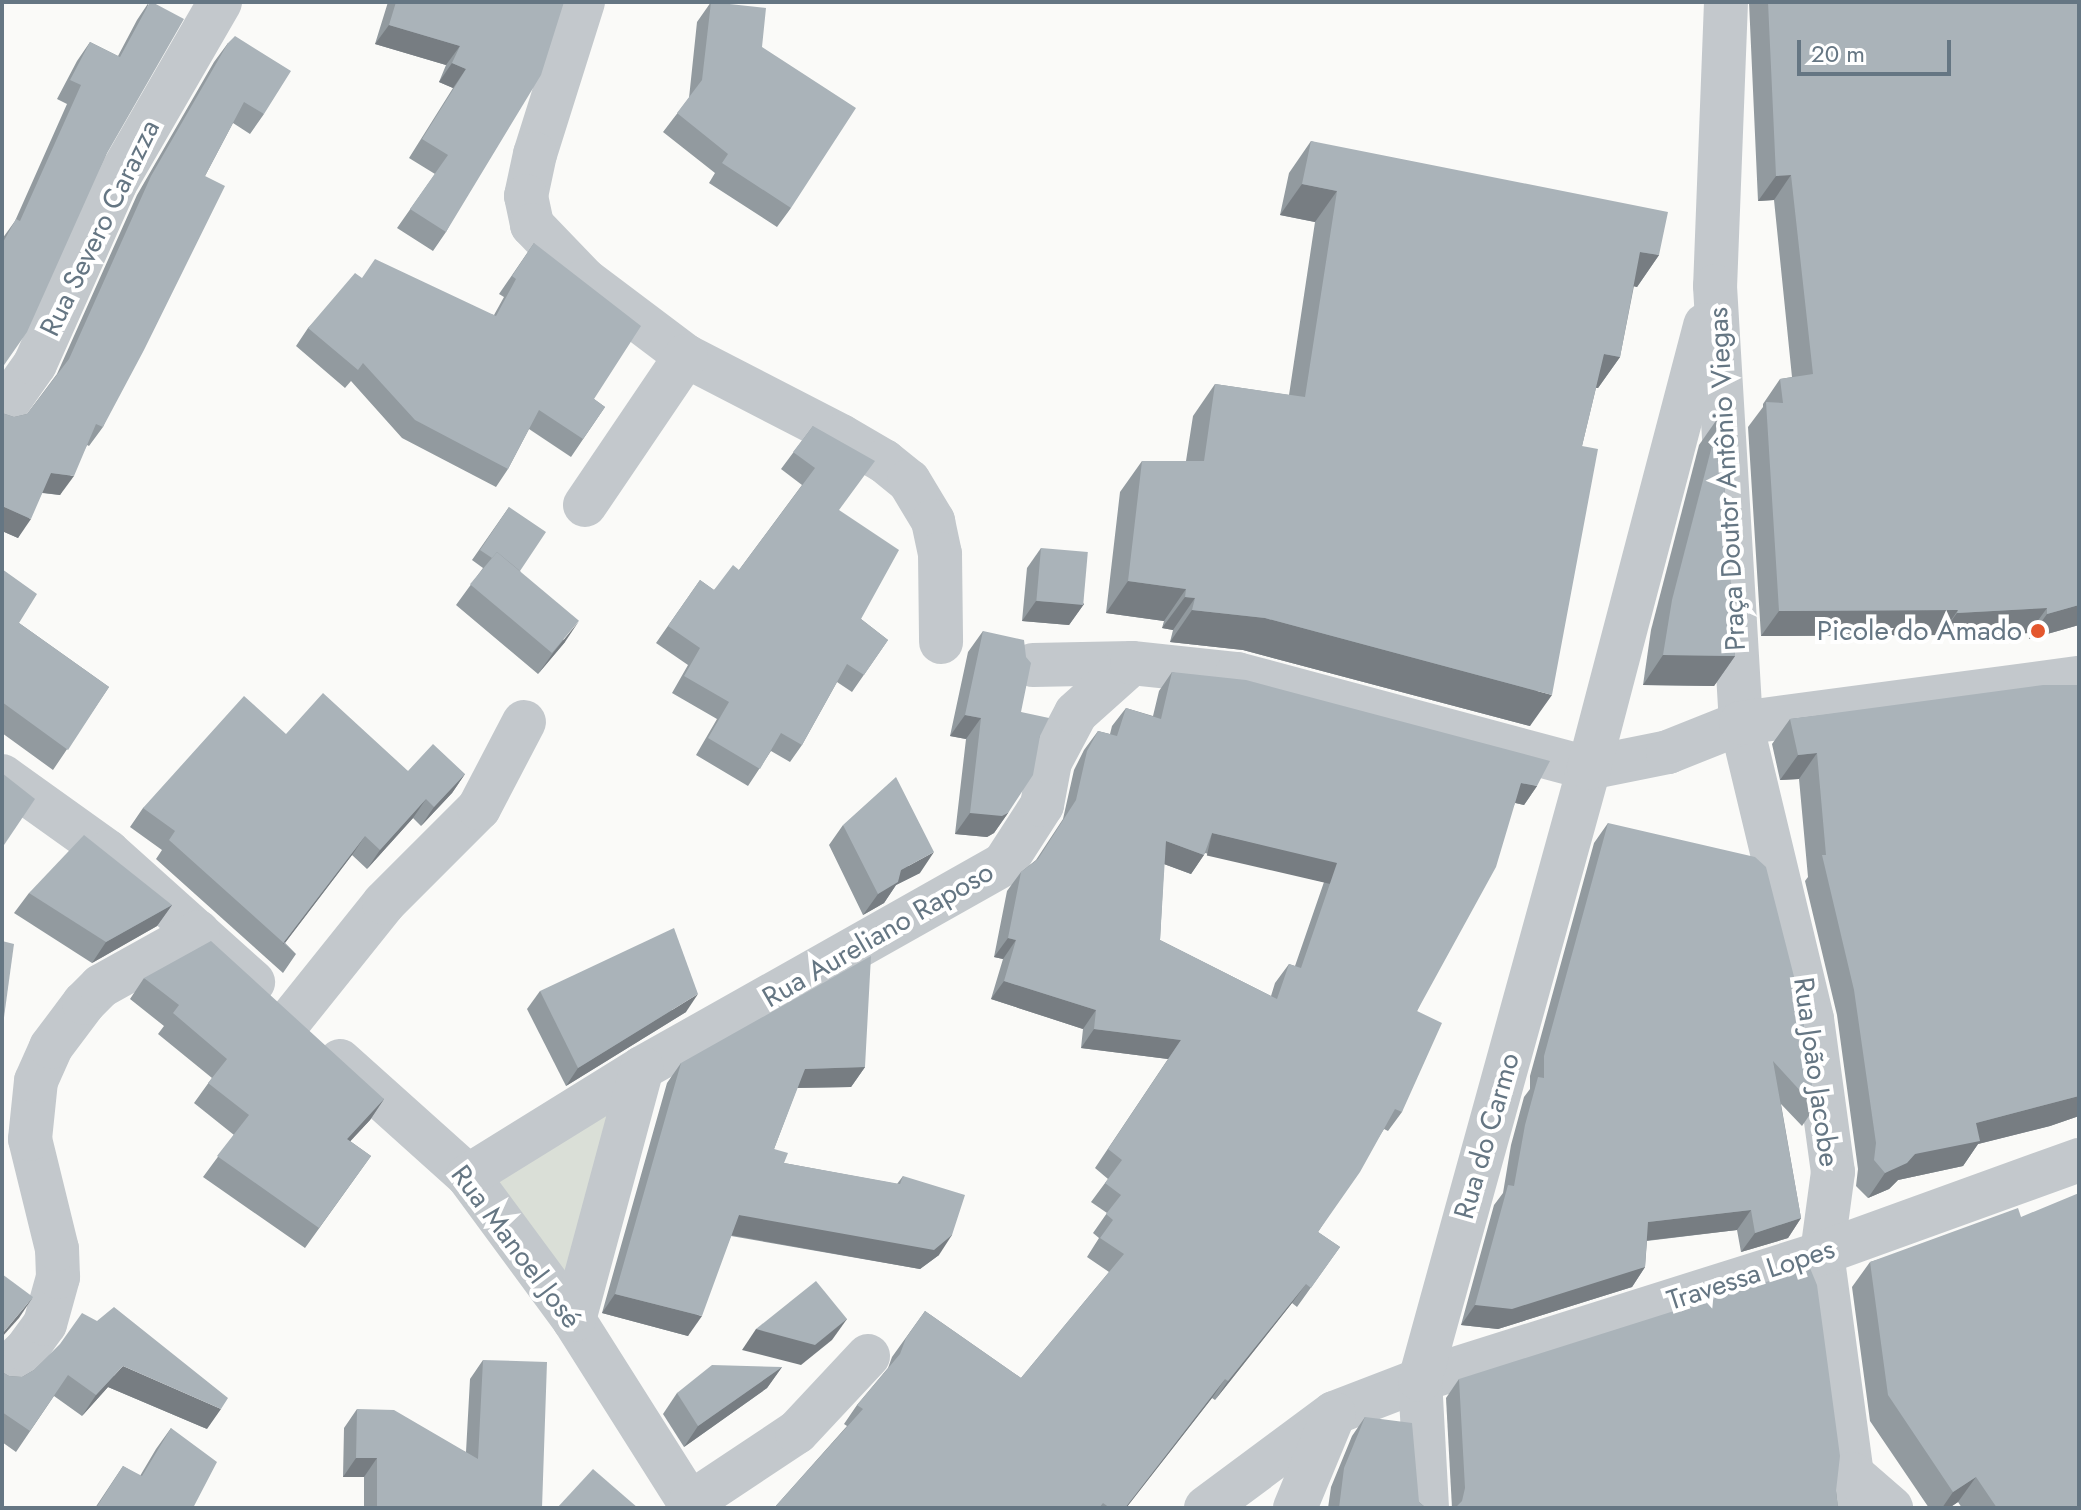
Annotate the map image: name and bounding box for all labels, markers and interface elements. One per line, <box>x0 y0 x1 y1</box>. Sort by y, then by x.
scale bar <box>1801 24 1955 74</box>
text: 20 m <box>1811 36 1865 71</box>
street label: Rua Severo Carazza <box>33 114 167 342</box>
street label: Praça Doutor Antônio Viegas <box>1701 306 1753 652</box>
place label: Picole do Amado <box>1817 614 2022 648</box>
marker: Picole do Amado <box>2029 622 2047 640</box>
street label: Rua Aureliano Raposo <box>757 855 999 1015</box>
street label: Rua João Jacobe <box>1786 975 1846 1169</box>
street label: Rua do Carmo <box>1447 1049 1527 1223</box>
street label: Rua Manoel José <box>444 1159 588 1335</box>
street label: Travessa Lopes <box>1663 1232 1839 1318</box>

